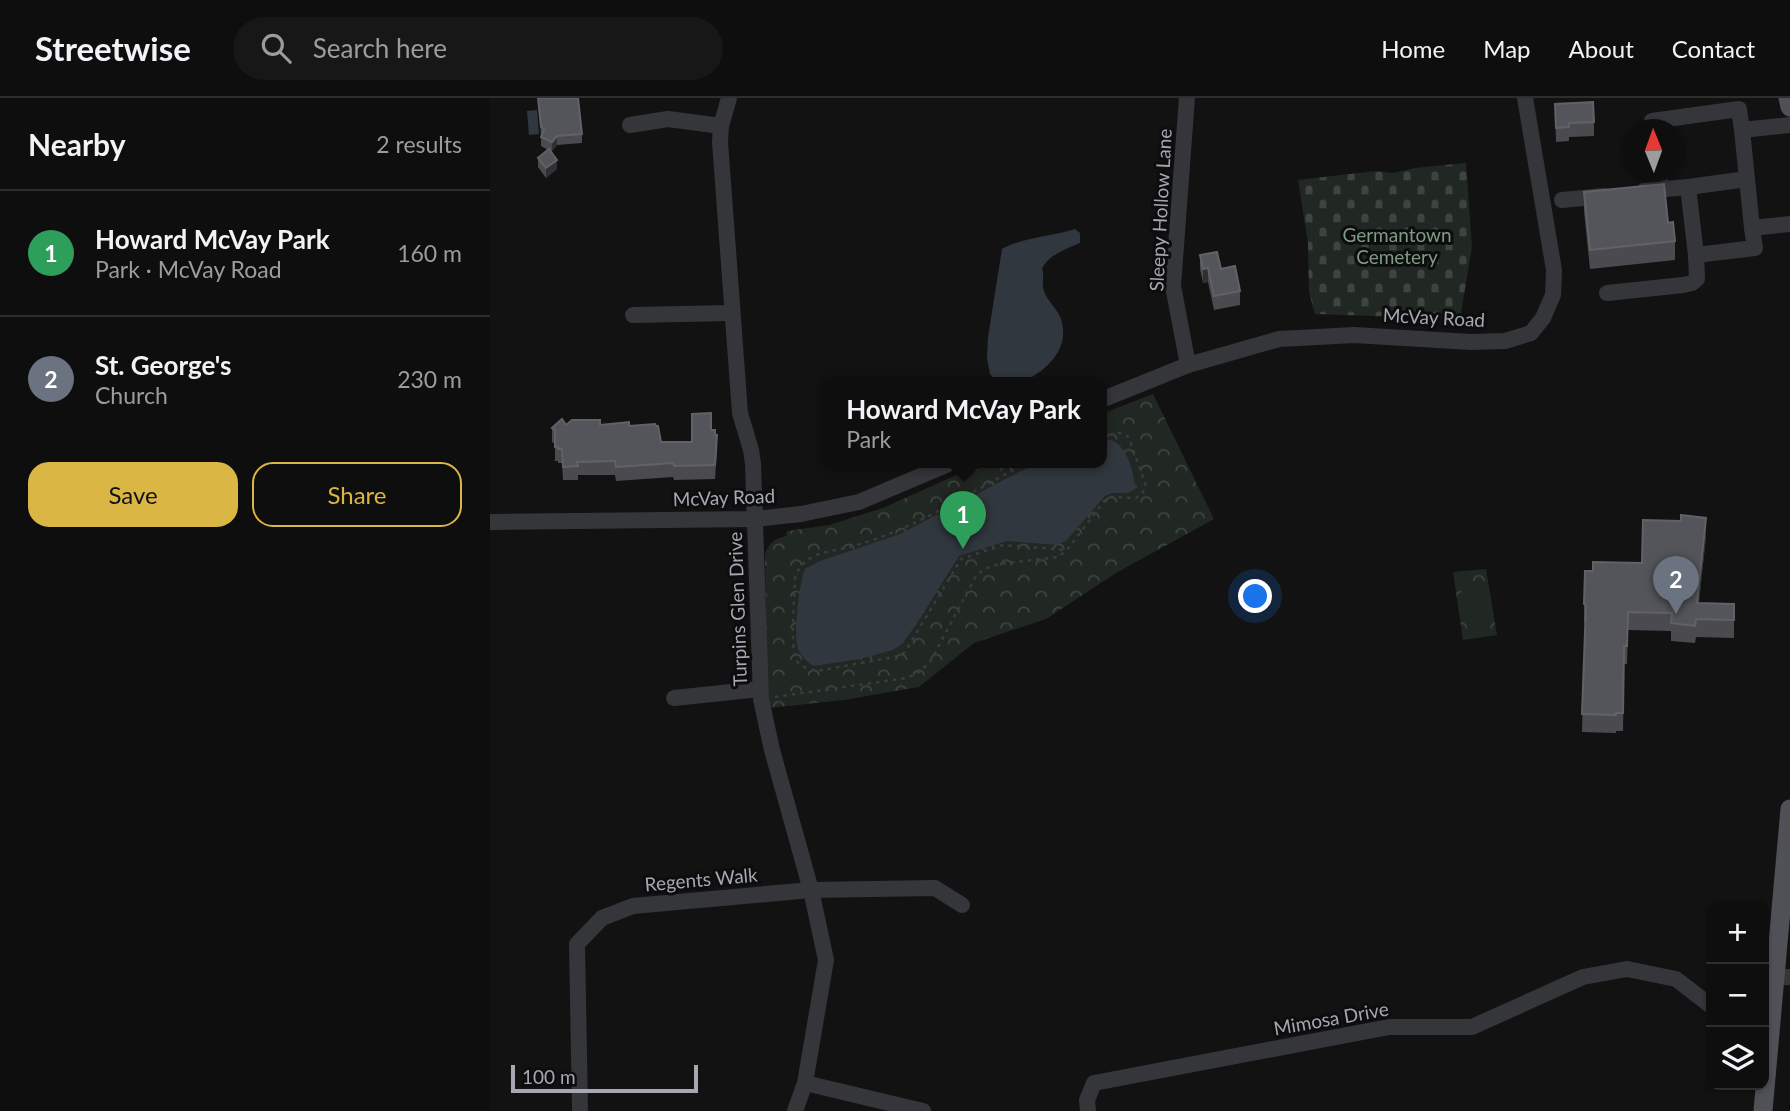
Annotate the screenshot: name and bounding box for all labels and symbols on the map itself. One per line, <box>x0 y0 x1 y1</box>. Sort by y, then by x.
north arrow <box>1622 119 1685 182</box>
street label: Sleepy Hollow Lane <box>1144 128 1176 292</box>
park label: Germantown Cemetery <box>1342 223 1452 268</box>
street label: McVay Road <box>1382 303 1486 331</box>
street label: McVay Road <box>672 484 776 510</box>
pin: 1 <box>940 491 986 549</box>
street label: Turpins Glen Drive <box>723 531 751 687</box>
pin: 2 <box>1653 556 1699 614</box>
your location <box>1238 579 1272 613</box>
street label: Regents Walk <box>644 863 759 895</box>
street label: Mimosa Drive <box>1272 997 1390 1039</box>
scale bar <box>511 1062 698 1094</box>

